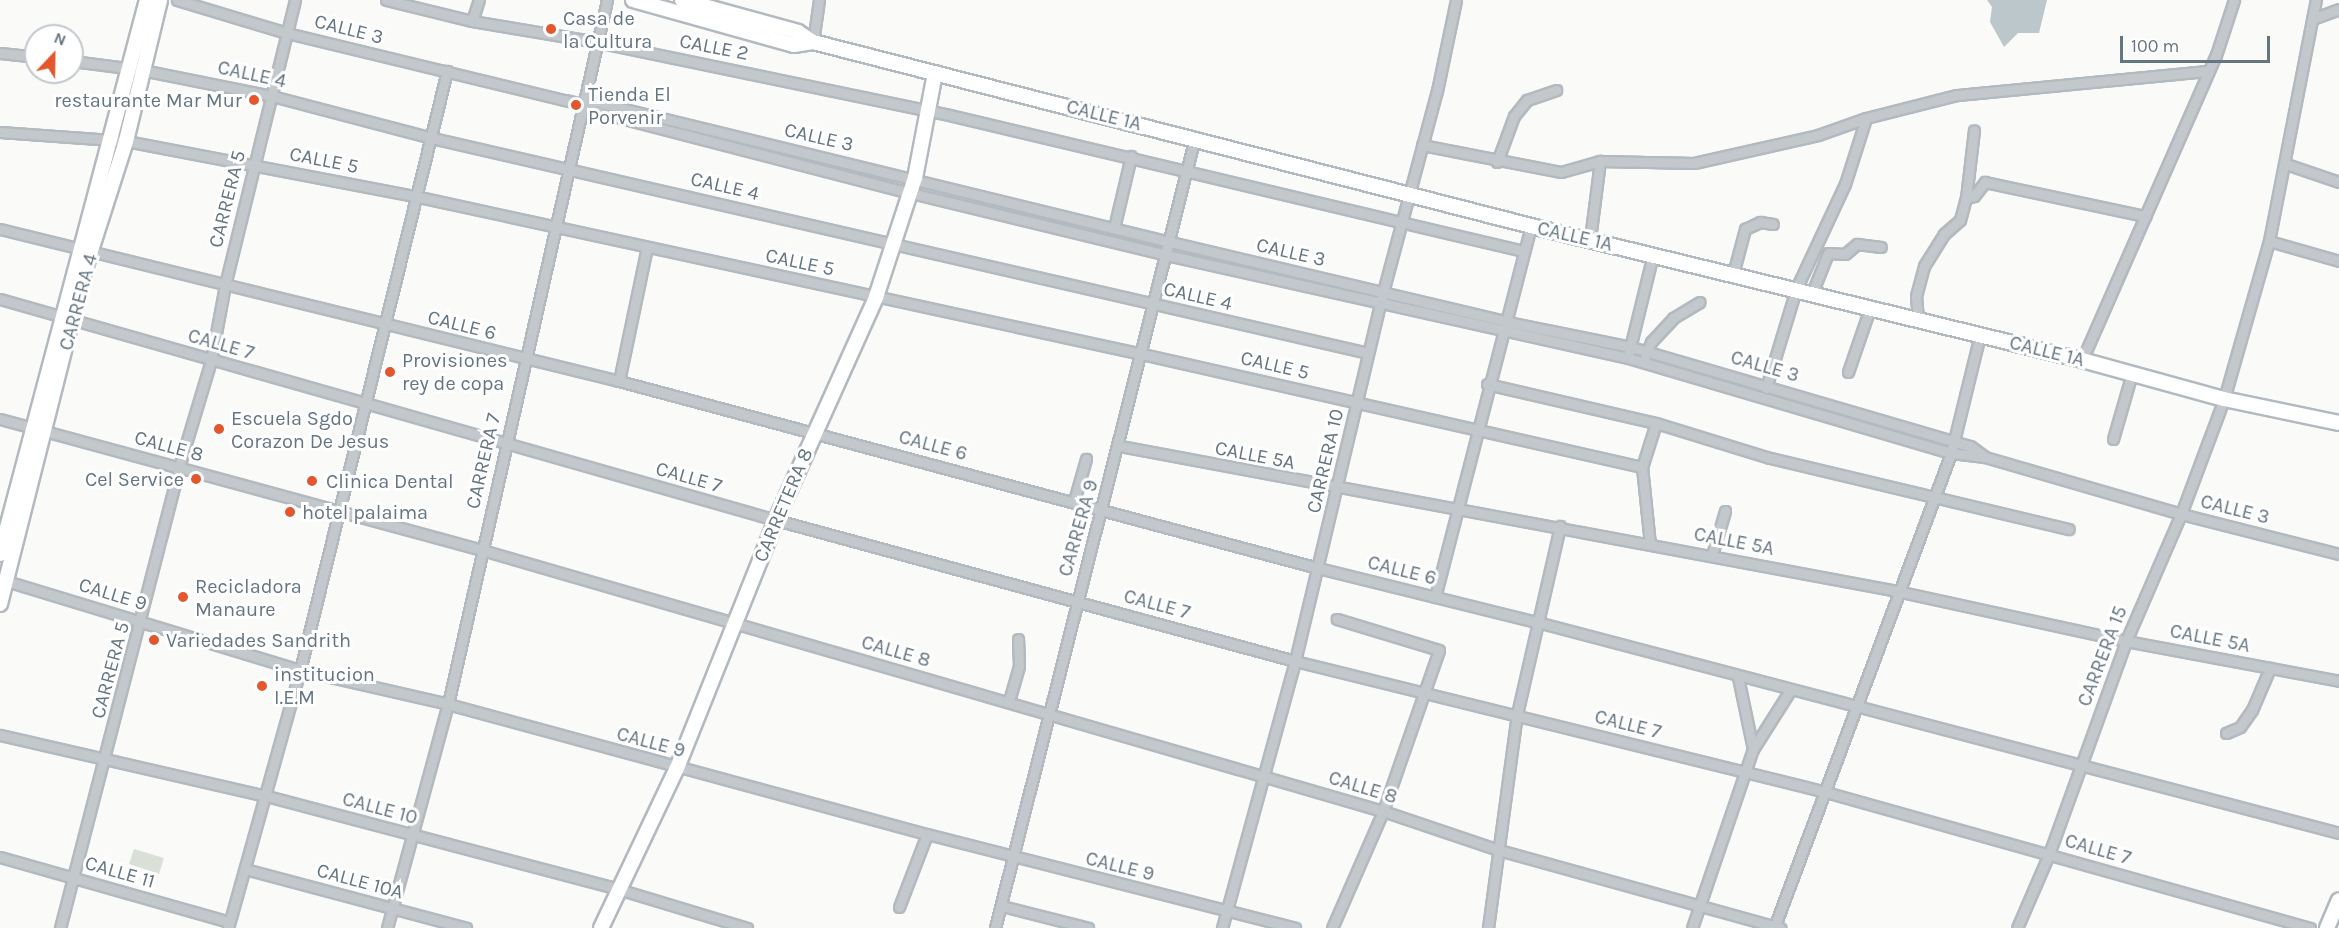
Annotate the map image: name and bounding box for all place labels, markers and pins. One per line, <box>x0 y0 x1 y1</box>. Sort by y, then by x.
place label: Casa de la Cultura <box>563 6 652 53</box>
marker: Casa de la Cultura <box>544 22 558 36</box>
place label: Tienda El Porvenir <box>588 82 671 129</box>
place label: restaurante Mar Mur <box>54 88 242 112</box>
marker: restaurante Mar Mur <box>247 93 261 107</box>
marker: Tienda El Porvenir <box>569 98 583 112</box>
place label: Provisiones rey de copa <box>402 348 507 395</box>
marker: Provisiones rey de copa <box>383 365 397 379</box>
place label: Escuela Sgdo Corazon De Jesus <box>231 406 389 453</box>
marker: Escuela Sgdo Corazon De Jesus <box>212 422 226 436</box>
place label: Cel Service <box>85 467 184 491</box>
place label: Clinica Dental <box>326 469 454 493</box>
marker: Cel Service <box>189 472 203 486</box>
marker: Clinica Dental <box>303 472 321 490</box>
place label: hotel palaima <box>302 500 428 524</box>
marker: hotel palaima <box>283 505 297 519</box>
place label: Recicladora Manaure <box>195 574 302 621</box>
marker: Recicladora Manaure <box>176 590 190 604</box>
place label: Variedades Sandrith <box>166 628 351 652</box>
marker: Variedades Sandrith <box>147 633 161 647</box>
place label: institucion I.E.M <box>274 662 375 709</box>
marker: institucion I.E.M <box>255 679 269 693</box>

